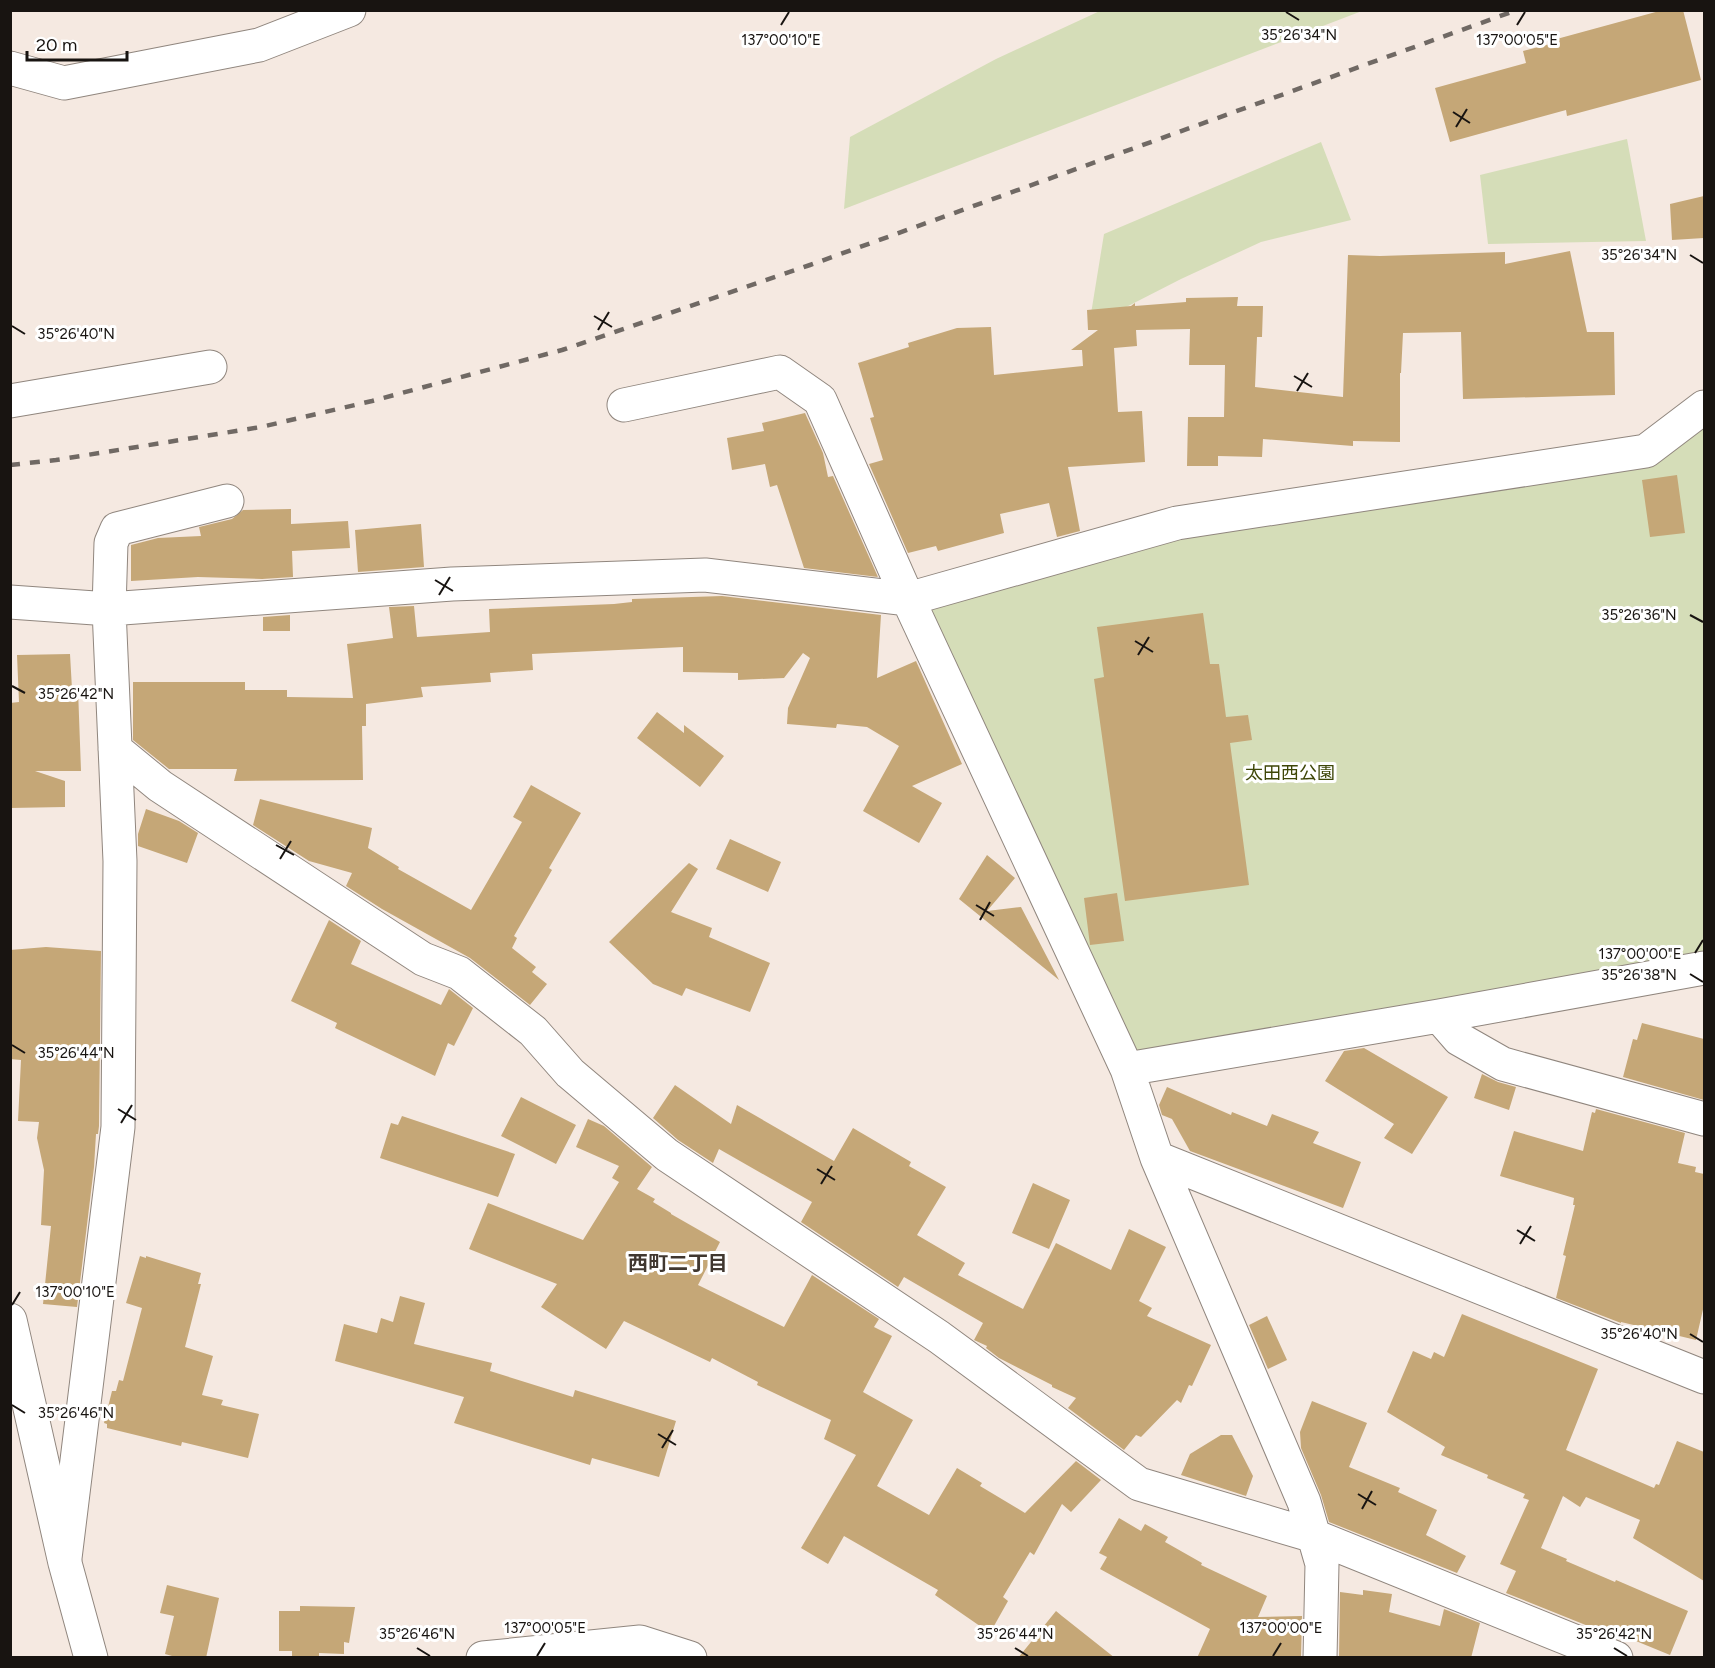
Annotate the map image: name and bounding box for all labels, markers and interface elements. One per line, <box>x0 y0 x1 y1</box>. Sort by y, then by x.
scale bar <box>27 24 128 62</box>
text: 35°26'34"N <box>1261 26 1337 44</box>
text: 137°00'10"E <box>741 31 821 49</box>
text: 137°00'05"E <box>1476 31 1558 49</box>
text: 20 m <box>36 34 77 56</box>
text: 35°26'34"N <box>1601 246 1677 264</box>
text: 35°26'40"N <box>37 325 115 343</box>
text: 35°26'36"N <box>1601 606 1677 624</box>
text: 35°26'42"N <box>38 685 114 703</box>
park label: 太田西公園 <box>1245 762 1335 784</box>
text: 137°00'00"E <box>1598 945 1682 963</box>
text: 35°26'38"N <box>1601 966 1677 984</box>
text: 35°26'44"N <box>37 1044 115 1062</box>
district label: 西町二丁目 <box>628 1251 728 1275</box>
text: 137°00'10"E <box>35 1283 115 1301</box>
text: 35°26'40"N <box>1600 1325 1678 1343</box>
text: 35°26'46"N <box>38 1404 114 1422</box>
text: 137°00'05"E <box>504 1619 586 1637</box>
text: 137°00'00"E <box>1239 1619 1323 1637</box>
text: 35°26'46"N <box>379 1625 455 1643</box>
text: 35°26'44"N <box>976 1625 1054 1643</box>
text: 35°26'42"N <box>1576 1625 1652 1643</box>

